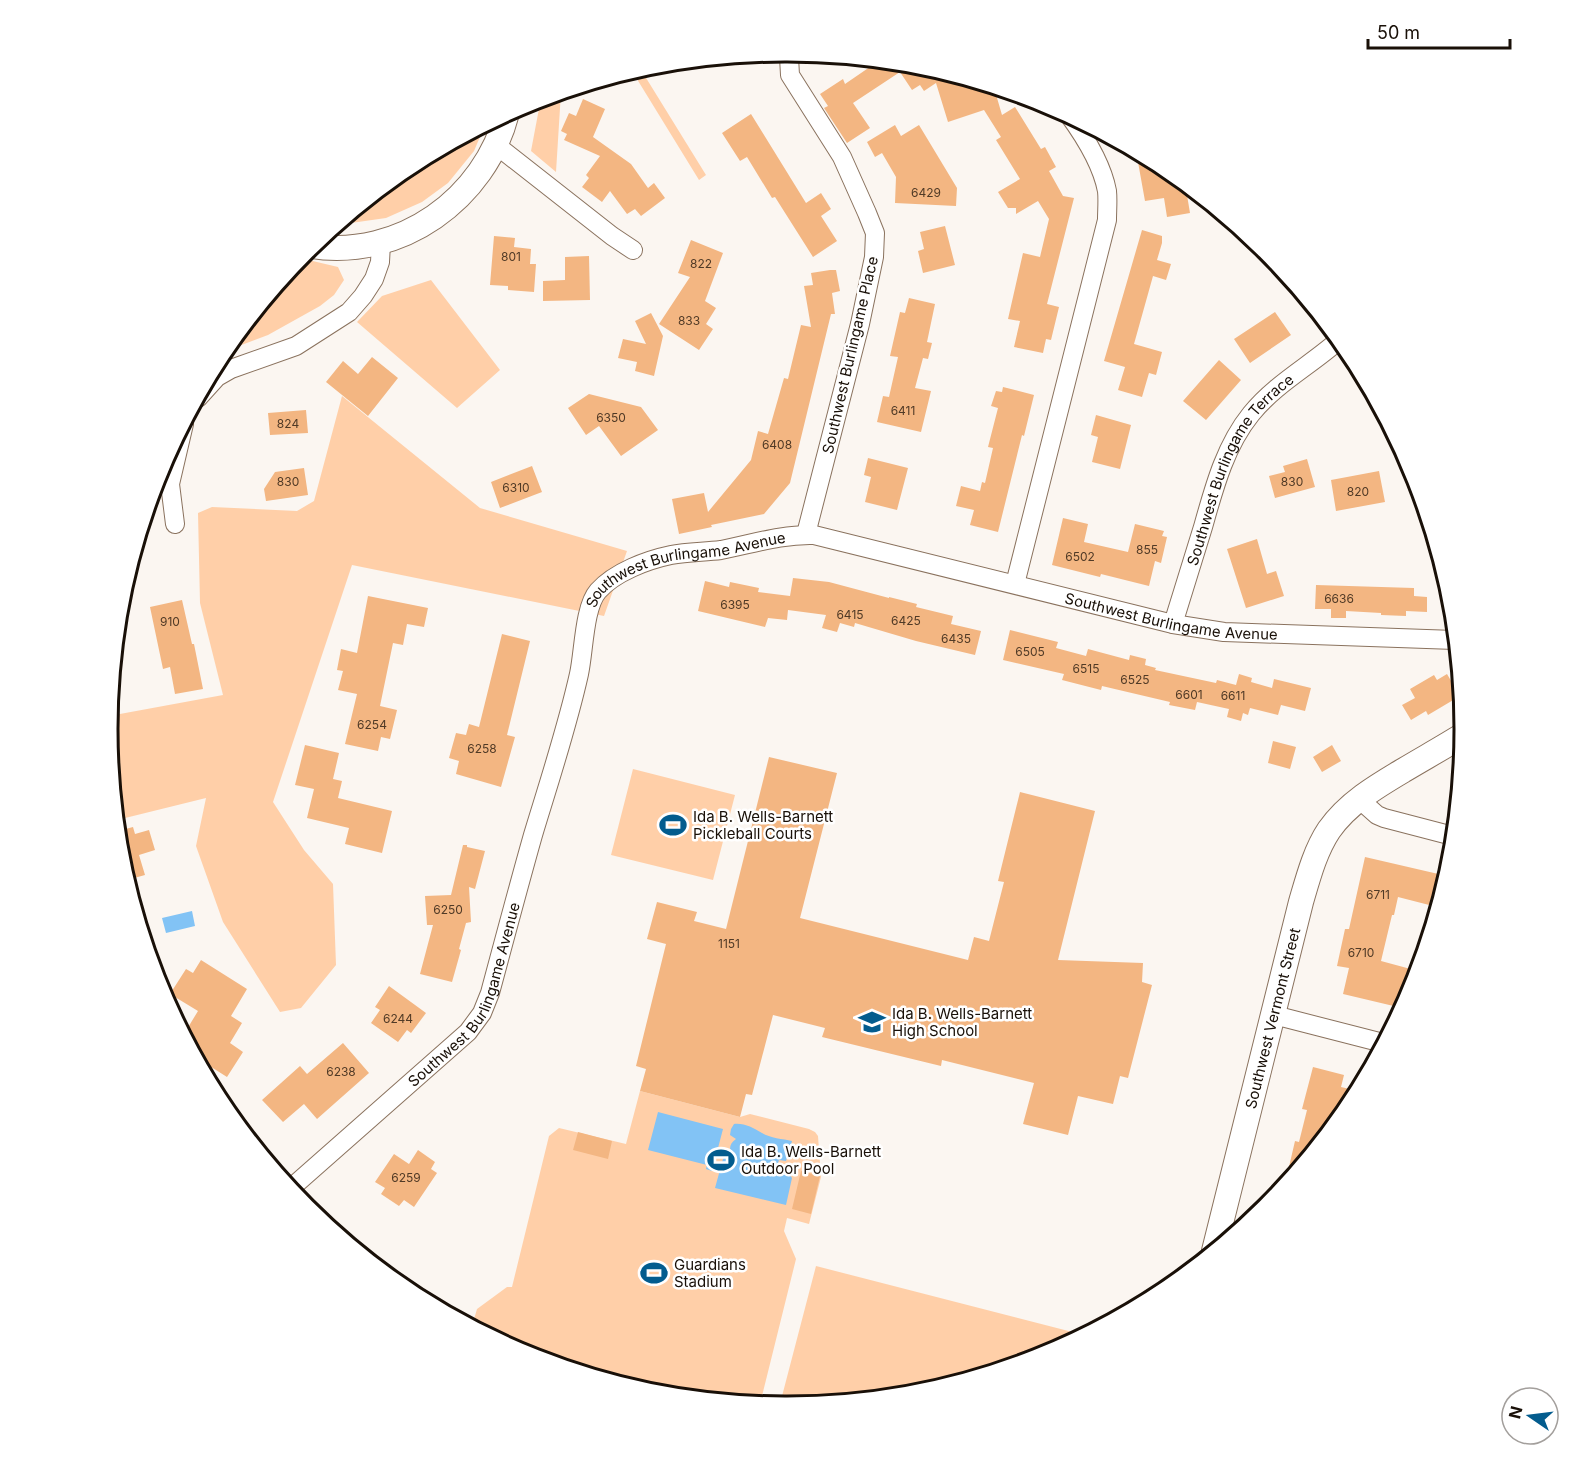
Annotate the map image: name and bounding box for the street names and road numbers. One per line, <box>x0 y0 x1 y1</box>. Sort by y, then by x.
street label: Southwest Burlingame Place <box>818 254 882 456</box>
street label: Southwest Burlingame Terrace <box>1182 369 1297 568</box>
street label: Southwest Burlingame Avenue <box>581 527 787 610</box>
street label: Southwest Burlingame Avenue <box>1063 588 1278 643</box>
street label: Southwest Burlingame Avenue <box>404 900 523 1090</box>
street label: Southwest Vermont Street <box>1240 926 1304 1111</box>

